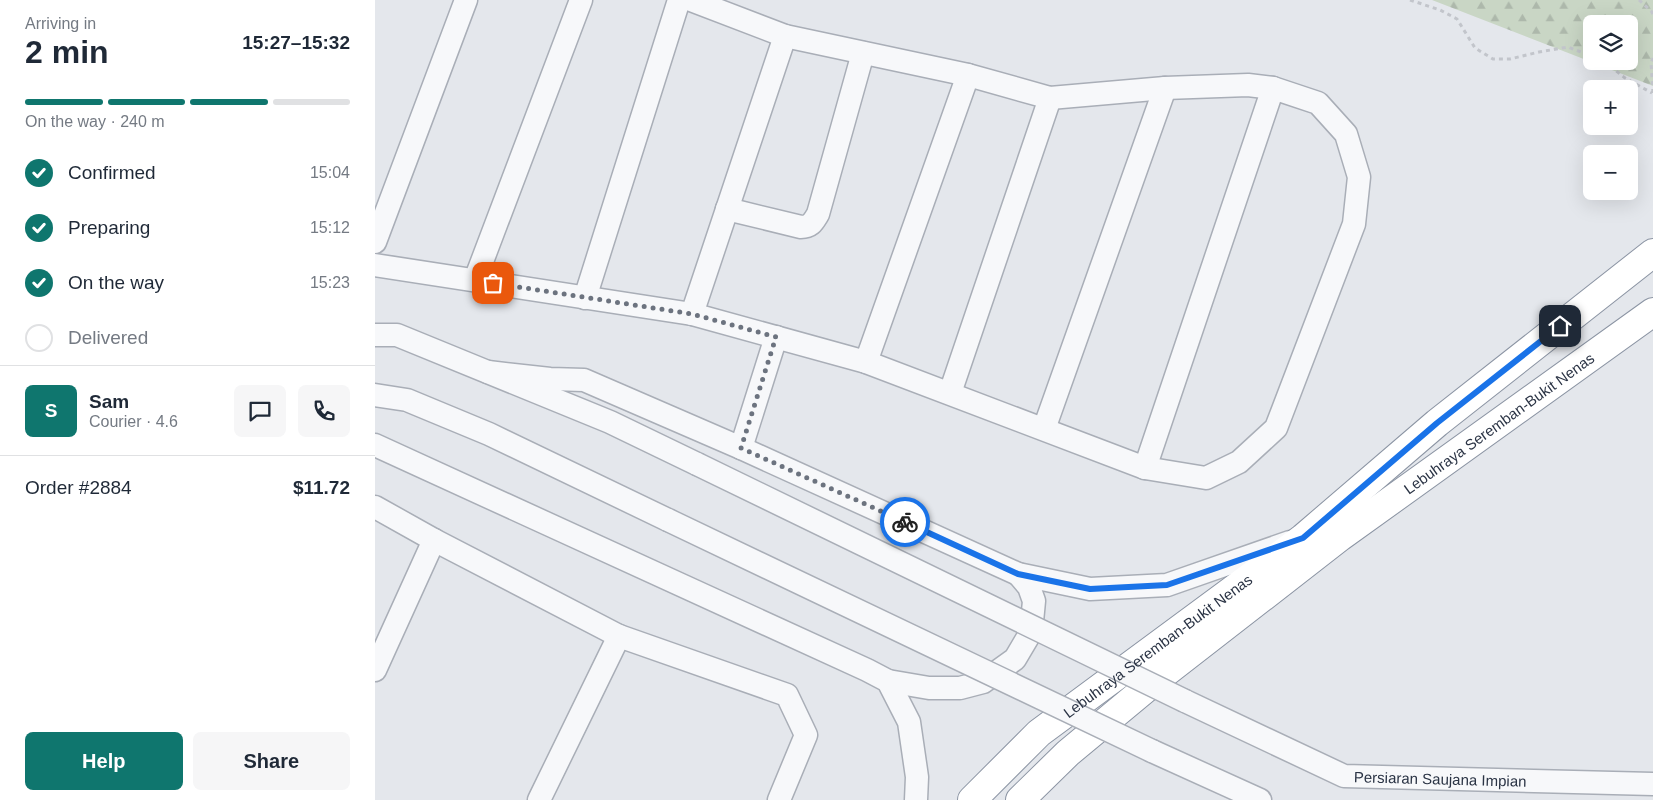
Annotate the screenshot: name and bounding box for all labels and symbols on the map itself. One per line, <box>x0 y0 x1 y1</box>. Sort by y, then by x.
pin <box>472 262 514 304</box>
pin <box>1539 305 1581 347</box>
street label: Lebuhraya Seremban-Bukit Nenas <box>1400 349 1597 497</box>
courier <box>880 497 930 547</box>
street label: Lebuhraya Seremban-Bukit Nenas <box>1060 570 1255 721</box>
street label: Persiaran Saujana Impian <box>1354 768 1527 789</box>

